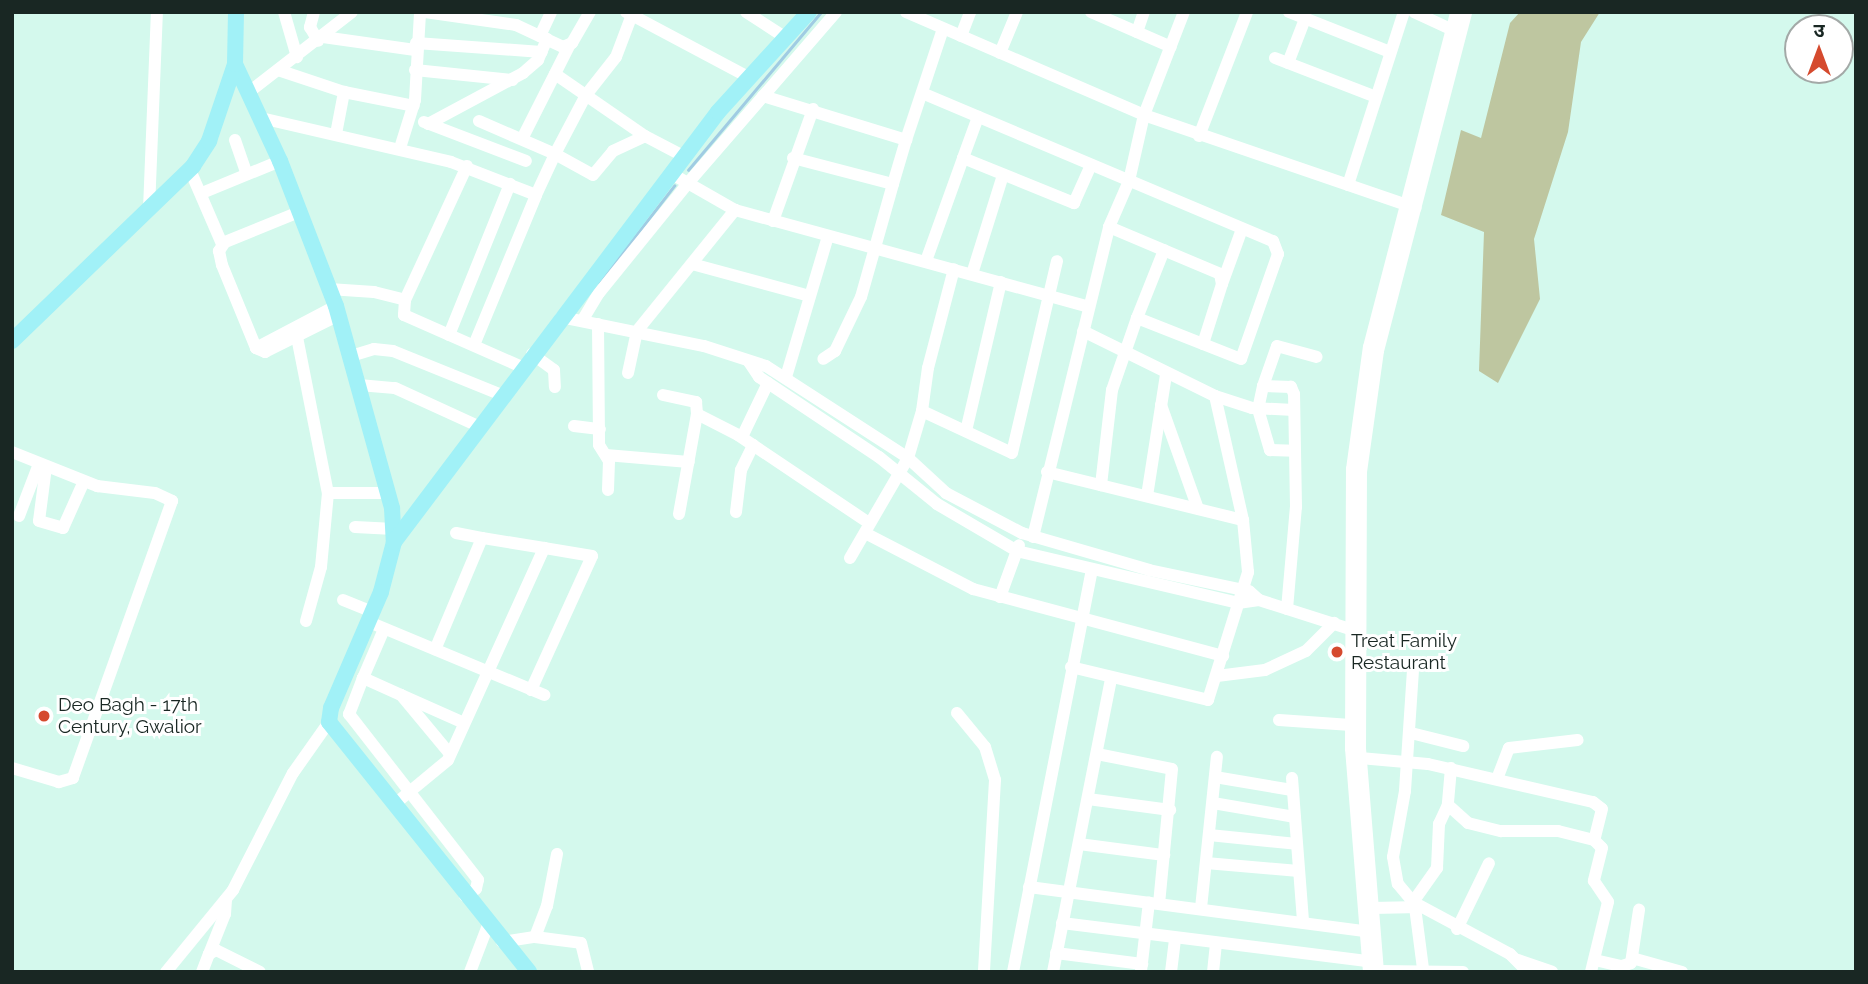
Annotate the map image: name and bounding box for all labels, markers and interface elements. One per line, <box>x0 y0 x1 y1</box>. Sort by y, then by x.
north arrow <box>1784 14 1854 84</box>
text: उ <box>1813 19 1825 41</box>
place label: Treat Family Restaurant <box>1351 630 1457 674</box>
marker: Treat Family Restaurant <box>1329 644 1345 660</box>
place label: Deo Bagh - 17th Century, Gwalior <box>58 694 202 738</box>
marker: Deo Bagh - 17th Century, Gwalior <box>36 708 52 724</box>

